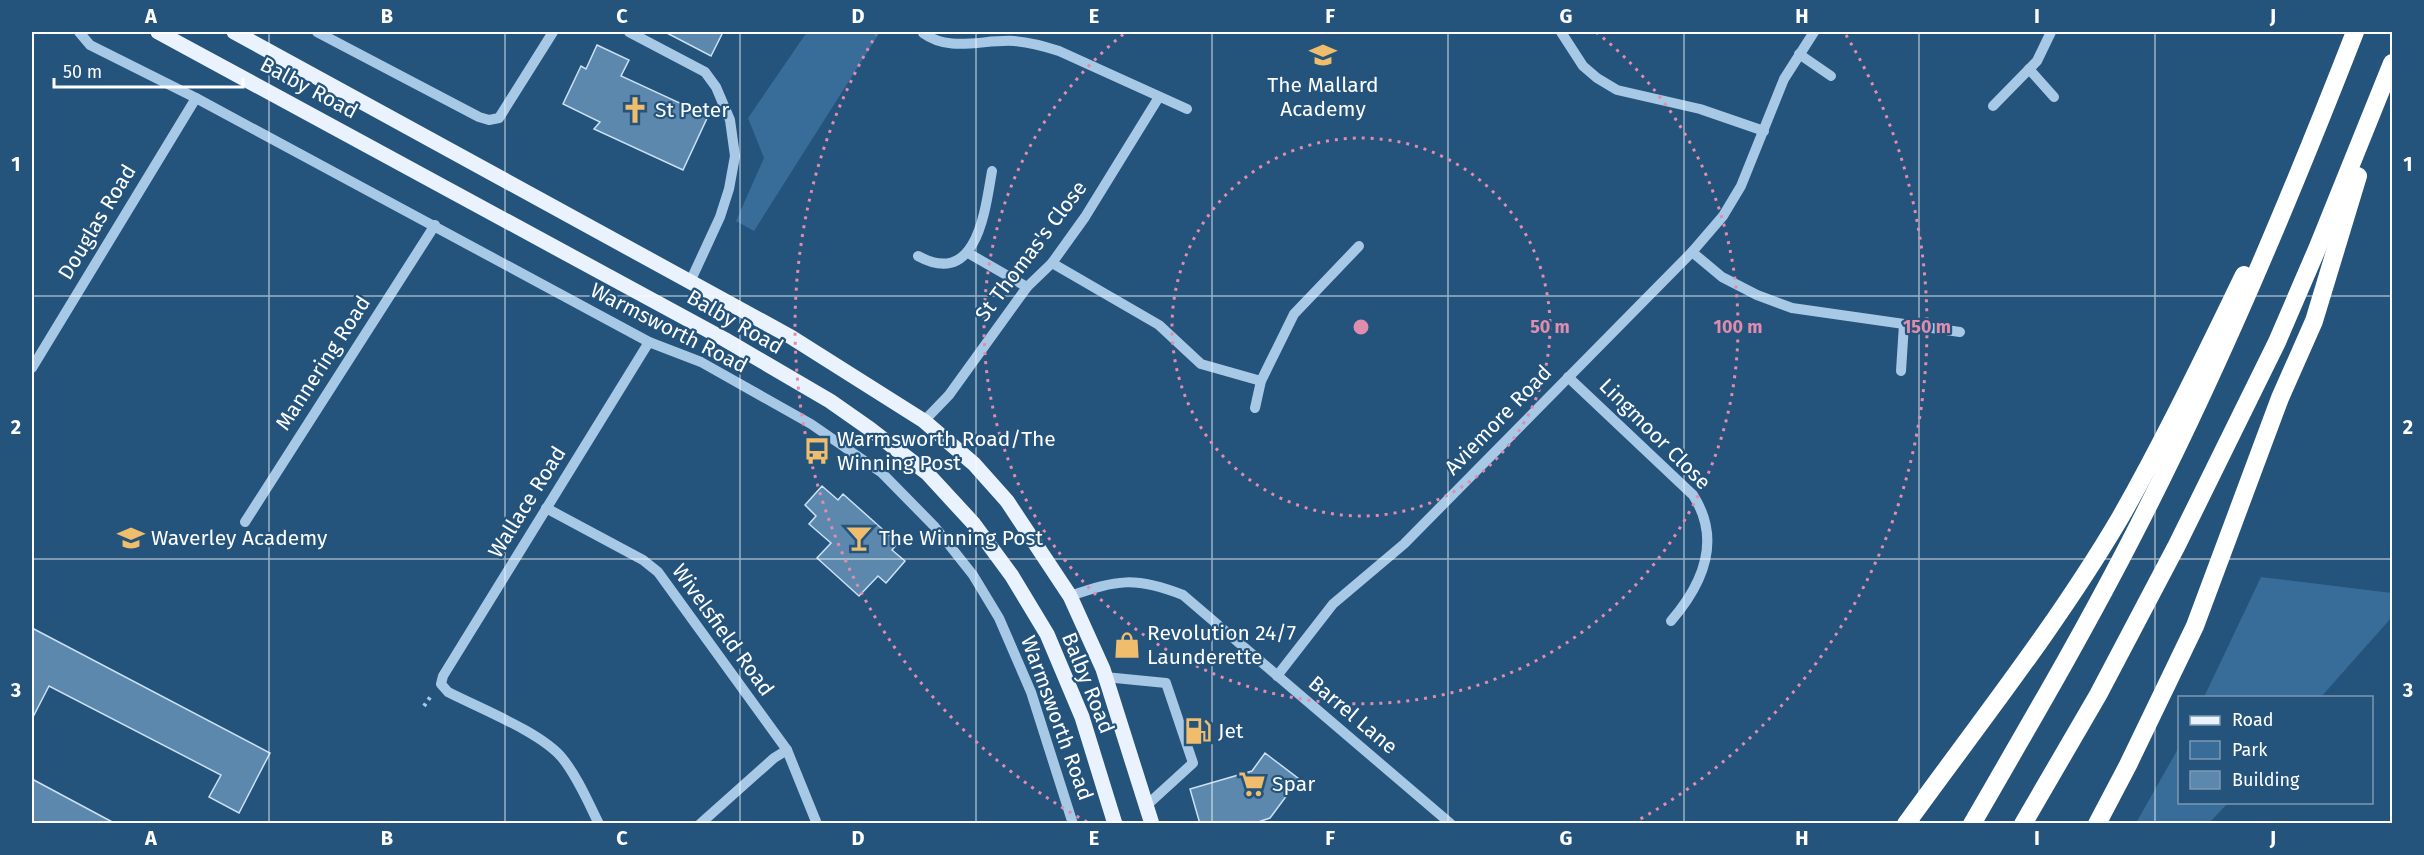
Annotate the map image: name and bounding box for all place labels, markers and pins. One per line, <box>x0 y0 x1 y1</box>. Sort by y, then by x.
school or university icon: The Mallard Academy <box>1308 40 1338 70</box>
place label: The Mallard Academy <box>1267 72 1379 122</box>
church icon: St Peter <box>620 95 650 125</box>
place label: St Peter <box>655 97 729 123</box>
centre of rings <box>1351 317 1371 337</box>
place label: Warmsworth Road/The Winning Post <box>837 426 1056 476</box>
bus stop icon: Warmsworth Road/The Winning Post <box>802 436 832 466</box>
school or university icon: Waverley Academy <box>116 523 146 553</box>
bar icon: The Winning Post <box>844 523 874 553</box>
place label: Waverley Academy <box>151 525 328 551</box>
place label: The Winning Post <box>879 525 1043 551</box>
place label: Revolution 24/7 Launderette <box>1147 620 1296 670</box>
shop icon: Revolution 24/7 Launderette <box>1112 630 1142 660</box>
fuel station icon: Jet <box>1183 716 1213 746</box>
place label: Jet <box>1218 718 1244 744</box>
supermarket icon: Spar <box>1237 769 1267 799</box>
place label: Spar <box>1272 771 1315 797</box>

